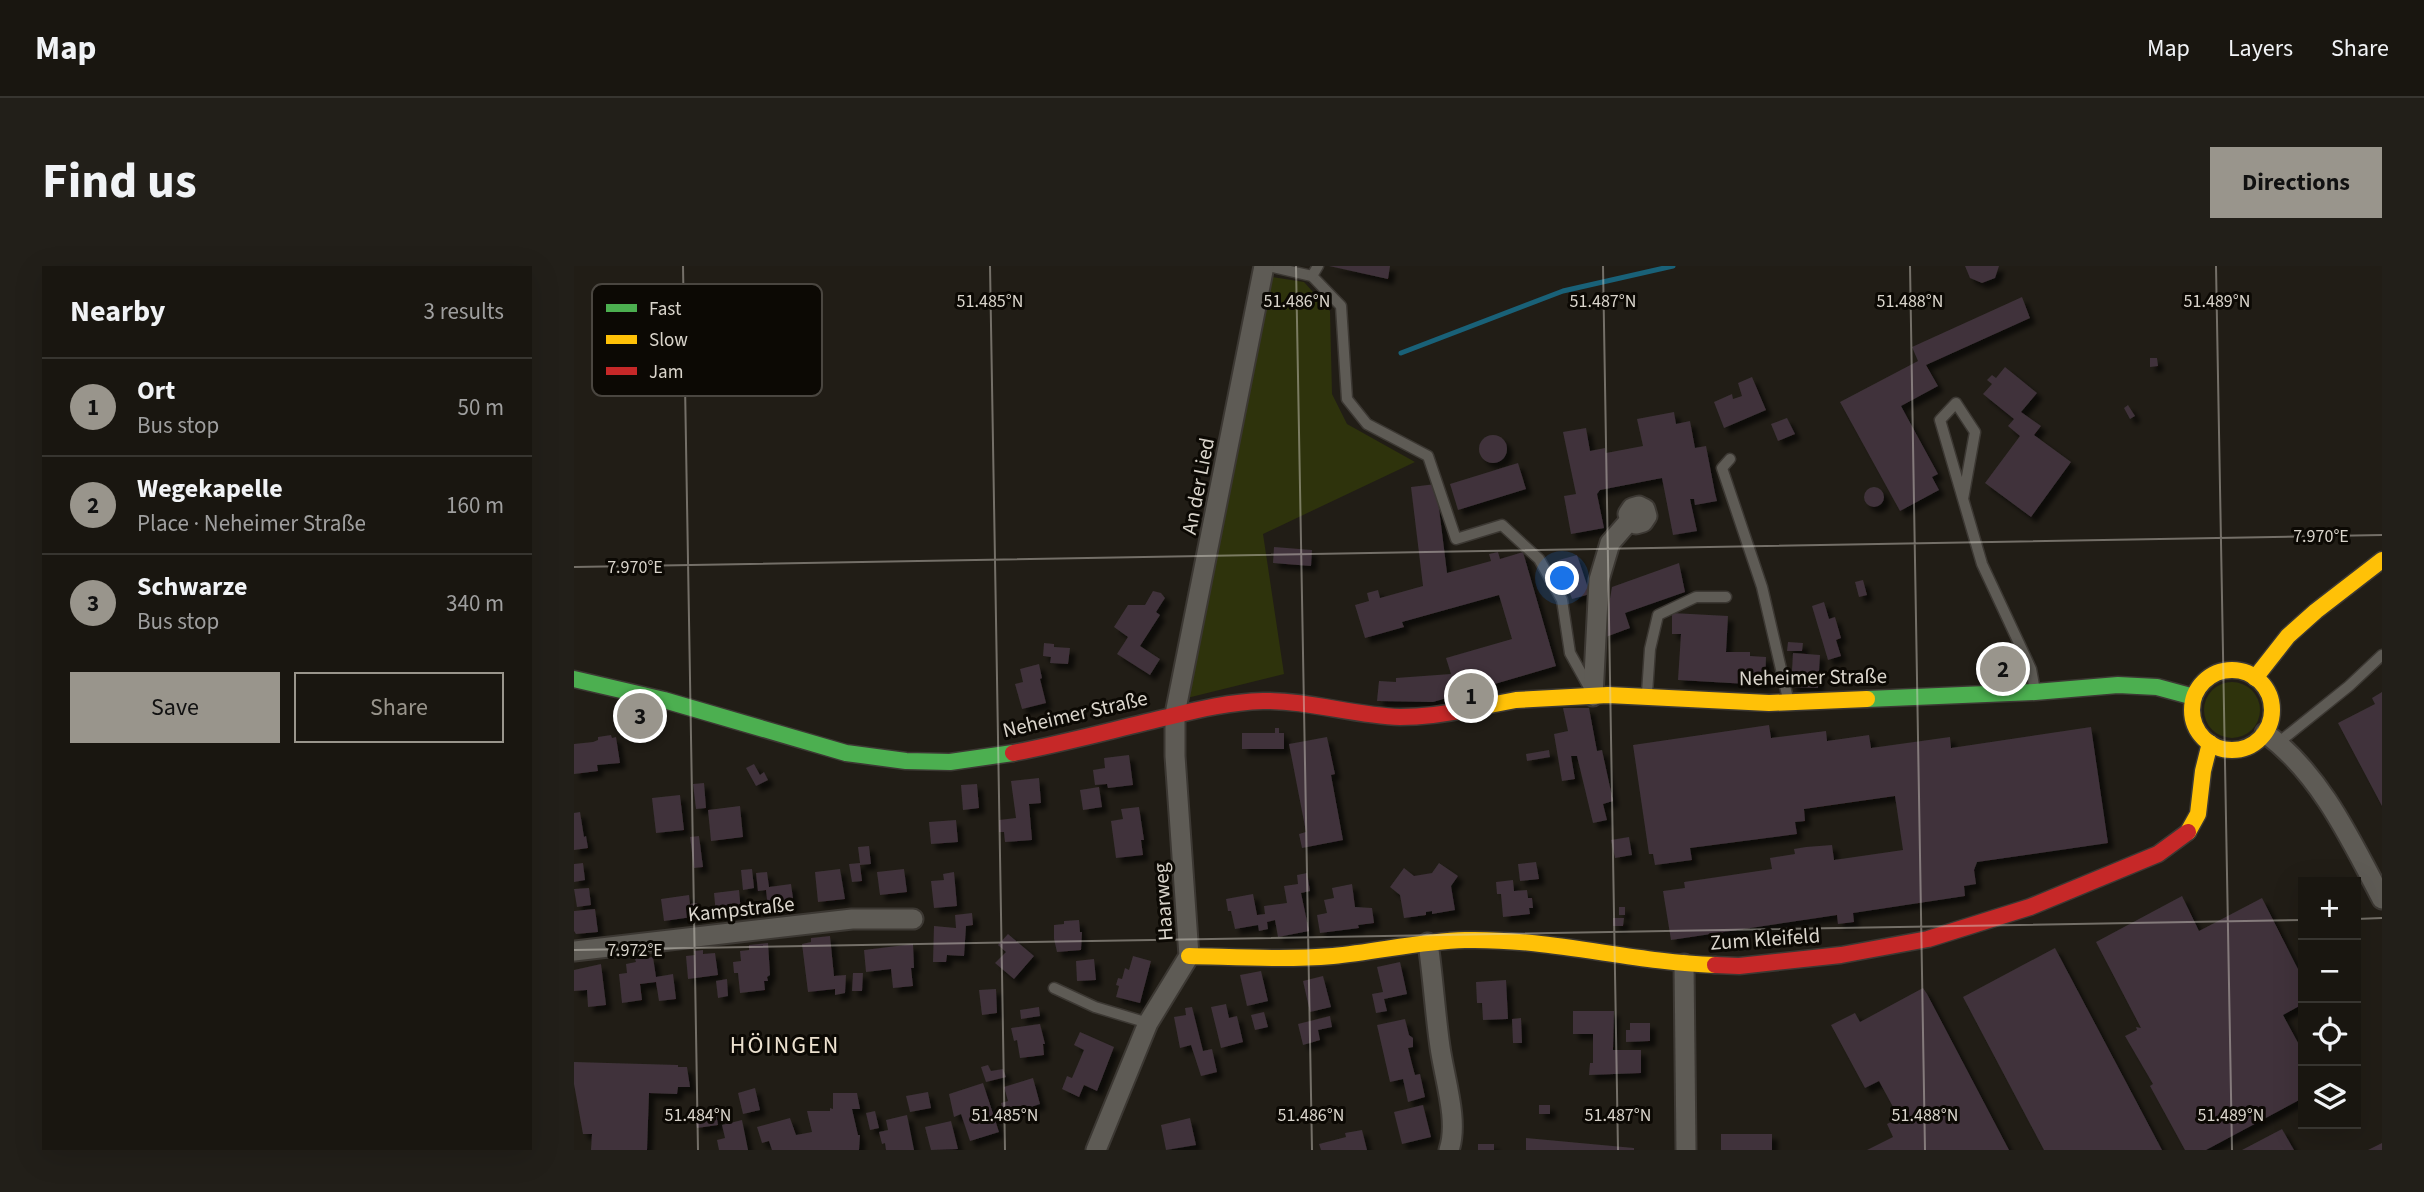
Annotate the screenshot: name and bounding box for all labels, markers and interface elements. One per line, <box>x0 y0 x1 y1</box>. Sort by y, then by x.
text: Map <box>35 25 96 72</box>
text: Map <box>2147 31 2190 66</box>
text: Layers <box>2228 31 2293 66</box>
text: Share <box>2331 31 2389 66</box>
text: Find us <box>42 147 197 217</box>
button: Directions <box>2210 147 2382 218</box>
legend <box>592 284 822 396</box>
text: 51.485°N <box>957 289 1023 314</box>
text: 51.486°N <box>1264 289 1330 314</box>
text: 51.487°N <box>1570 289 1636 314</box>
text: 51.488°N <box>1877 289 1943 314</box>
text: 51.489°N <box>2184 289 2250 314</box>
text: Nearby <box>70 290 165 333</box>
text: 3 results <box>424 295 504 328</box>
text: Fast <box>649 296 682 323</box>
text: Slow <box>649 327 688 354</box>
text: Jam <box>649 359 683 386</box>
text: Ort <box>137 372 175 409</box>
text: 1 <box>87 391 99 424</box>
text: 50 m <box>457 391 504 424</box>
text: Bus stop <box>137 409 219 442</box>
street label: An der Lied <box>1174 435 1222 537</box>
text: Wegekapelle <box>137 470 283 507</box>
text: 2 <box>87 489 99 522</box>
text: 160 m <box>446 489 504 522</box>
text: Place · Neheimer Straße <box>137 507 366 540</box>
text: 7.970°E <box>2293 524 2349 549</box>
text: 7.970°E <box>607 555 663 580</box>
your location <box>1545 561 1579 595</box>
text: Schwarze <box>137 568 247 605</box>
text: 3 <box>87 587 99 620</box>
text: 340 m <box>446 587 504 620</box>
text: Bus stop <box>137 605 219 638</box>
pin: 2 <box>1980 643 2026 695</box>
street label: Neheimer Straße <box>1739 661 1887 693</box>
pin: 1 <box>1448 670 1494 722</box>
button: Save <box>70 672 280 743</box>
button: Share <box>294 672 504 743</box>
street label: Neheimer Straße <box>1000 683 1150 745</box>
pin: 3 <box>617 690 663 742</box>
street label: Haarweg <box>1145 861 1181 942</box>
map controls <box>2298 877 2361 1129</box>
button: + <box>2298 877 2361 940</box>
street label: Kampstraße <box>686 888 796 930</box>
street label: Zum Kleifeld <box>1709 920 1821 958</box>
text: 7.972°E <box>607 938 663 963</box>
button: − <box>2298 940 2361 1003</box>
button: locate <box>2298 1003 2361 1066</box>
district label: HÖINGEN <box>730 1028 840 1063</box>
button: layers <box>2298 1066 2361 1129</box>
text: 51.484°N <box>665 1103 731 1128</box>
text: 51.485°N <box>972 1103 1038 1128</box>
text: 51.486°N <box>1278 1103 1344 1128</box>
text: 51.487°N <box>1585 1103 1651 1128</box>
text: 51.488°N <box>1892 1103 1958 1128</box>
text: 51.489°N <box>2198 1103 2264 1128</box>

